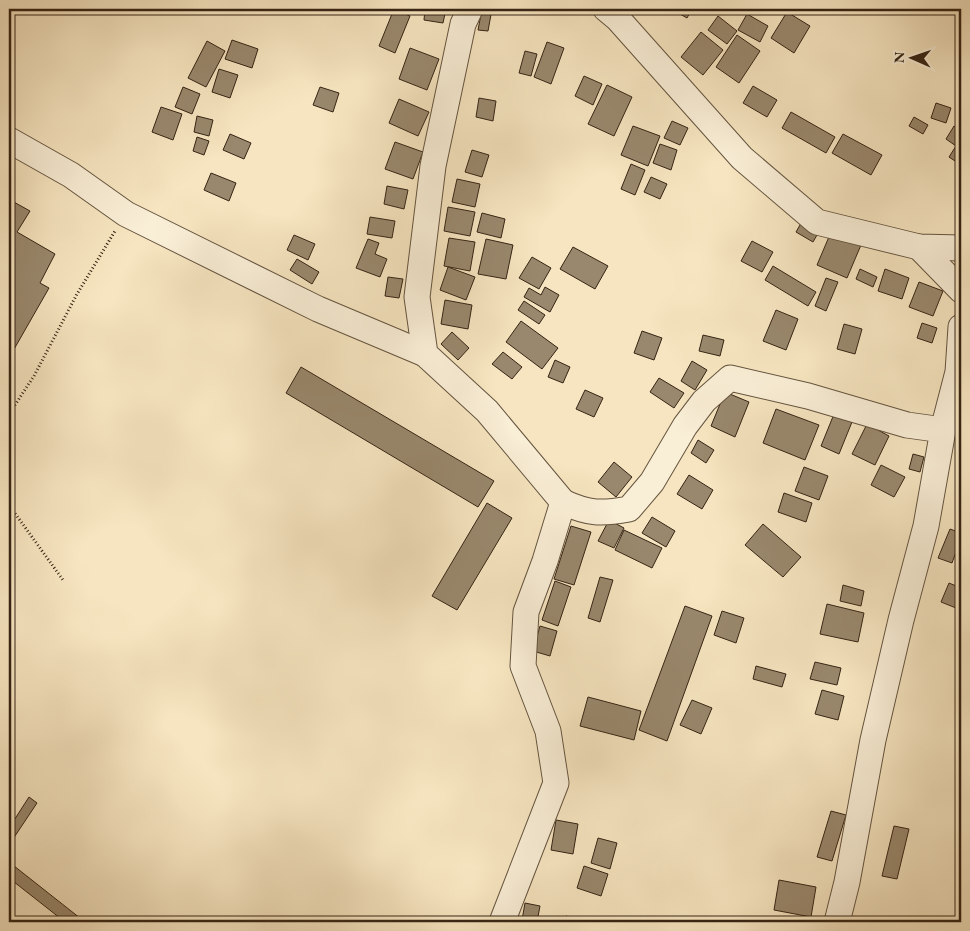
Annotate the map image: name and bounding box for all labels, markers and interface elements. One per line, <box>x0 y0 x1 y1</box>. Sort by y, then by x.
north arrow <box>888 32 938 82</box>
text: N <box>890 51 908 64</box>

